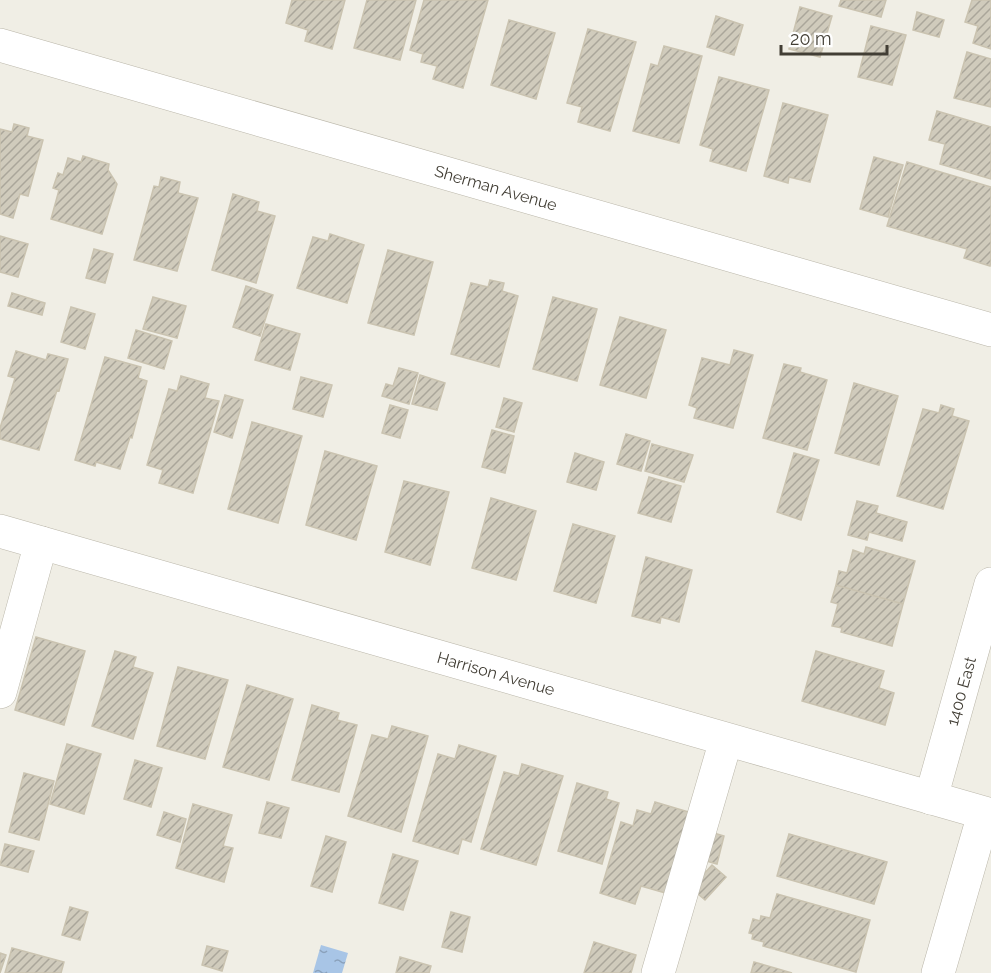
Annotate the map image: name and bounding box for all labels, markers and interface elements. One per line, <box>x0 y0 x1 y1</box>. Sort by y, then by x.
scale bar <box>781 18 888 56</box>
text: 20 m <box>790 28 832 49</box>
street label: Sherman Avenue <box>432 161 559 215</box>
street label: Harrison Avenue <box>435 648 557 700</box>
street label: 1400 East <box>943 654 980 728</box>

